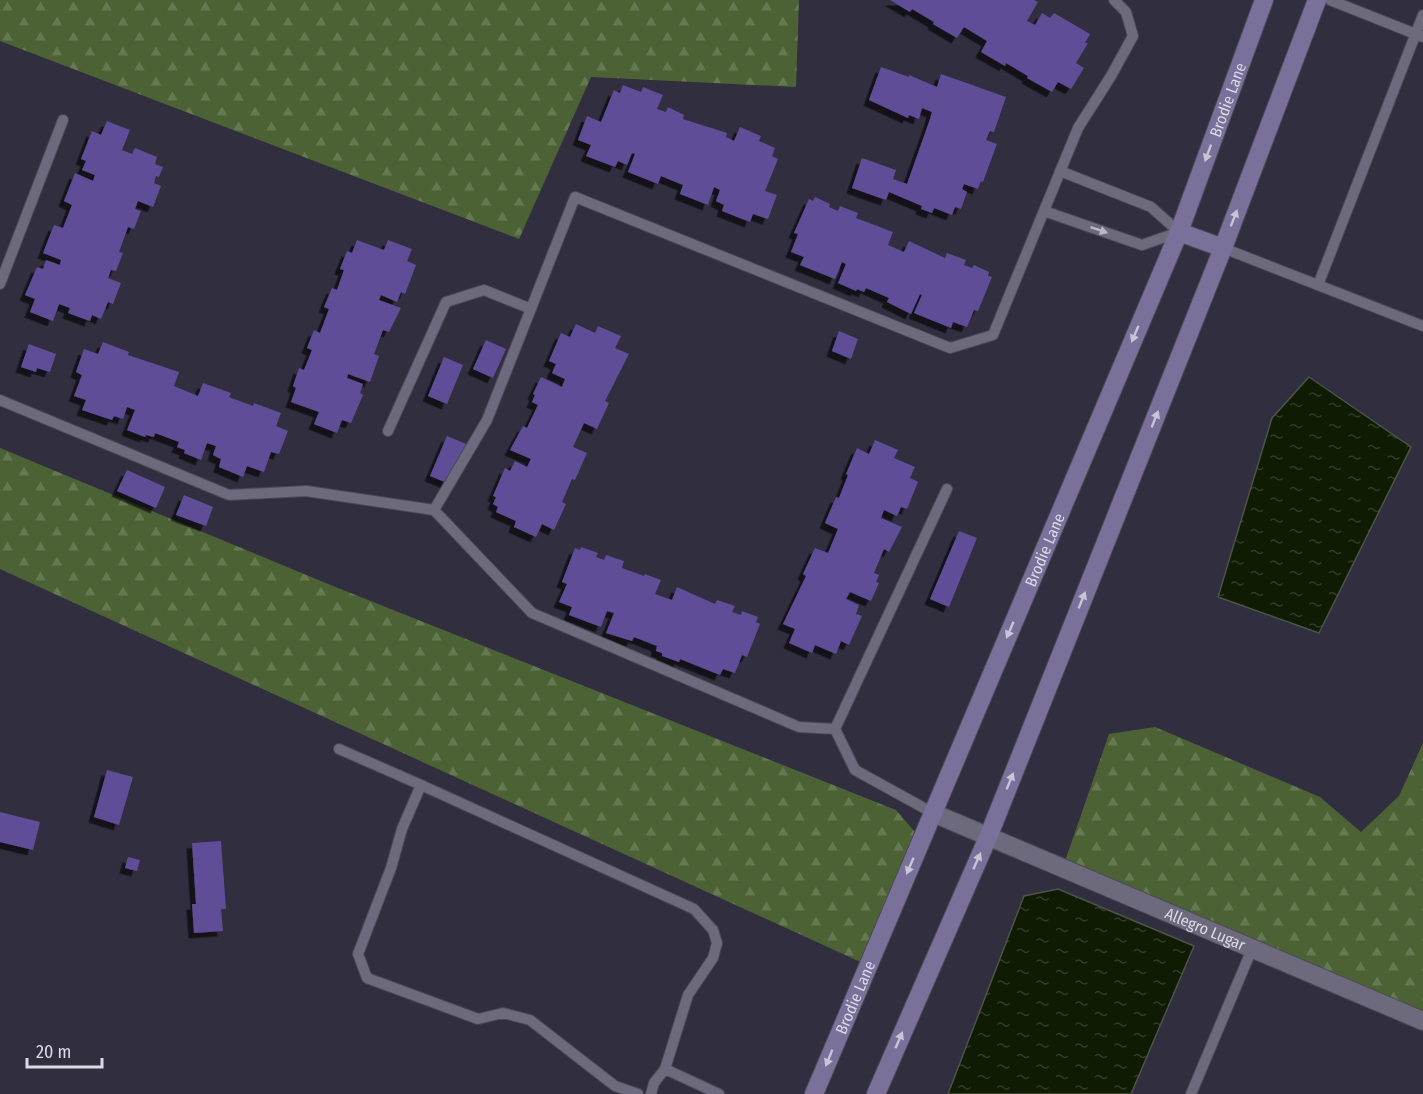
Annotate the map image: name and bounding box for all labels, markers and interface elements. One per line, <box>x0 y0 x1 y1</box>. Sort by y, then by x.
street label: Brodie Lane <box>1205 60 1250 139</box>
one-way arrow <box>1202 145 1212 163</box>
one-way arrow <box>1230 209 1239 227</box>
one-way arrow <box>1090 226 1108 236</box>
one-way arrow <box>1130 326 1140 344</box>
one-way arrow <box>1150 409 1160 427</box>
street label: Brodie Lane <box>1021 510 1068 589</box>
one-way arrow <box>1078 590 1088 608</box>
one-way arrow <box>1005 621 1014 639</box>
one-way arrow <box>1006 772 1015 790</box>
one-way arrow <box>972 852 982 870</box>
one-way arrow <box>905 858 914 875</box>
street label: Allegro Lugar <box>1162 903 1249 954</box>
street label: Brodie Lane <box>831 958 879 1037</box>
scale bar <box>27 1031 102 1069</box>
one-way arrow <box>895 1031 904 1049</box>
text: 20 m <box>36 1041 71 1063</box>
one-way arrow <box>824 1050 834 1068</box>

